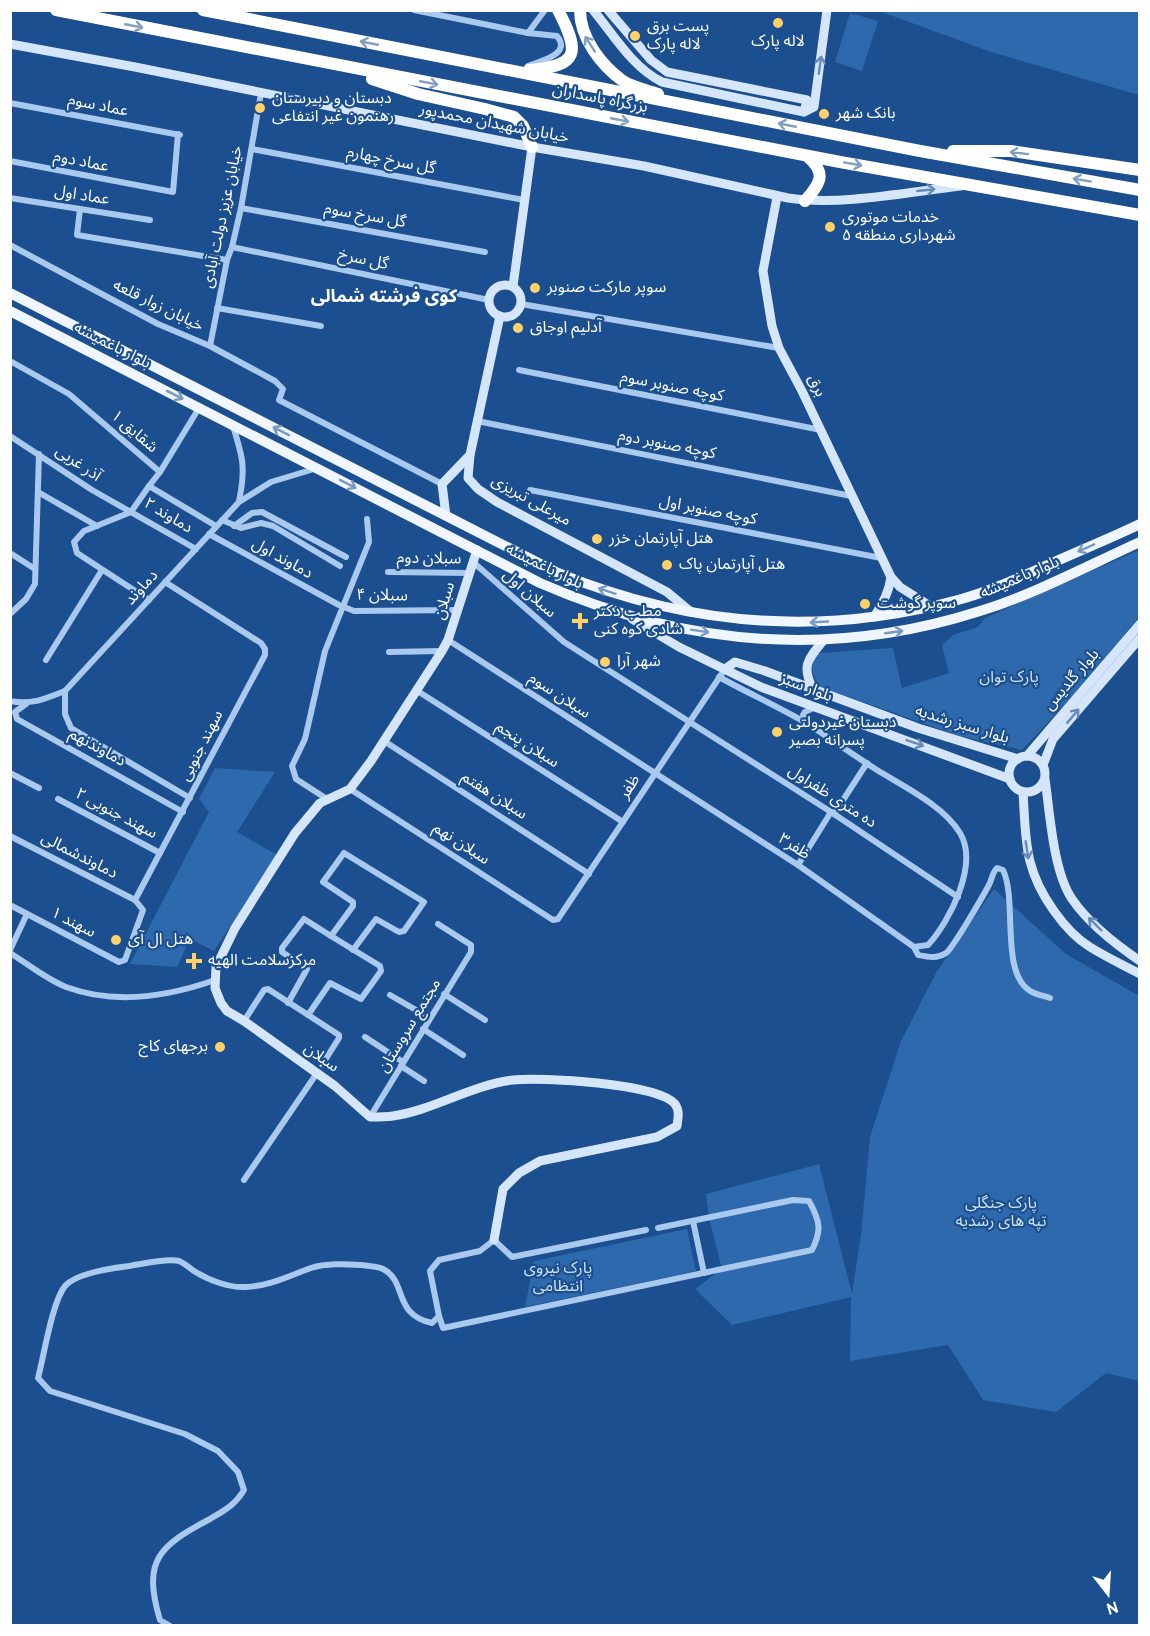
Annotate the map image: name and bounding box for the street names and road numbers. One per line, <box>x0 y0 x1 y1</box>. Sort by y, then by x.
street label: بزرگراه پاسداران <box>550 80 650 118</box>
street label: عماد سوم <box>66 90 130 123</box>
street label: خیابان شهیدان محمدپور <box>417 99 570 148</box>
street label: گل سرخ چهارم <box>345 143 438 180</box>
street label: خیابان عزیز دولت آبادی <box>198 144 248 290</box>
street label: عماد دوم <box>51 147 110 178</box>
street label: عماد اول <box>53 182 111 210</box>
street label: گل سرخ سوم <box>322 199 408 234</box>
street label: گل سرخ <box>336 245 390 276</box>
street label: خیابان زوار قلعه <box>109 275 207 337</box>
street label: بلوار باغمیشه <box>70 318 154 374</box>
street label: کوچه صنوبر سوم <box>618 367 726 408</box>
street label: برق <box>802 371 830 401</box>
street label: شقایق ۱ <box>106 406 162 458</box>
street label: کوچه صنوبر دوم <box>616 426 718 465</box>
street label: آذر غربی <box>51 441 106 487</box>
street label: میرعلی تبریزی <box>488 471 574 531</box>
street label: کوچه صنوبر اول <box>657 492 759 530</box>
street label: دماوند ۲ <box>140 494 196 538</box>
street label: دماوند اول <box>248 534 316 584</box>
street label: بلوار باغمیشه <box>502 540 586 594</box>
street label: سبلان دوم <box>396 548 462 571</box>
street label: بلوار باغمیشه <box>978 552 1062 604</box>
street label: سبلان اول <box>498 565 560 623</box>
street label: دماوند <box>121 566 163 610</box>
street label: سبلان <box>430 580 460 622</box>
street label: سبلان ۴ <box>356 586 408 606</box>
street label: بلوار گلدیس <box>1040 645 1104 715</box>
street label: سبلان سوم <box>524 668 594 724</box>
street label: بلوار سبز <box>776 669 835 707</box>
street label: بلوار سبز رشدیه <box>913 701 1011 749</box>
street label: سهند جنوبی <box>176 707 228 785</box>
street label: سبلان پنجم <box>491 717 563 774</box>
street label: دماوندنهم <box>65 724 129 773</box>
street label: ده متری ظفراول <box>784 761 880 833</box>
street label: سبلان هفتم <box>457 767 531 825</box>
street label: ظفر <box>614 771 645 804</box>
street label: سهند جنوبی ۲ <box>72 784 160 844</box>
street label: سبلان نهم <box>428 818 493 871</box>
street label: دماوندشمالی <box>37 828 121 884</box>
street label: ظفر۳ <box>774 829 814 865</box>
street label: سهند ۱ <box>47 903 99 943</box>
street label: مجتمع سروستان <box>374 975 447 1077</box>
street label: سبلان <box>299 1039 343 1077</box>

